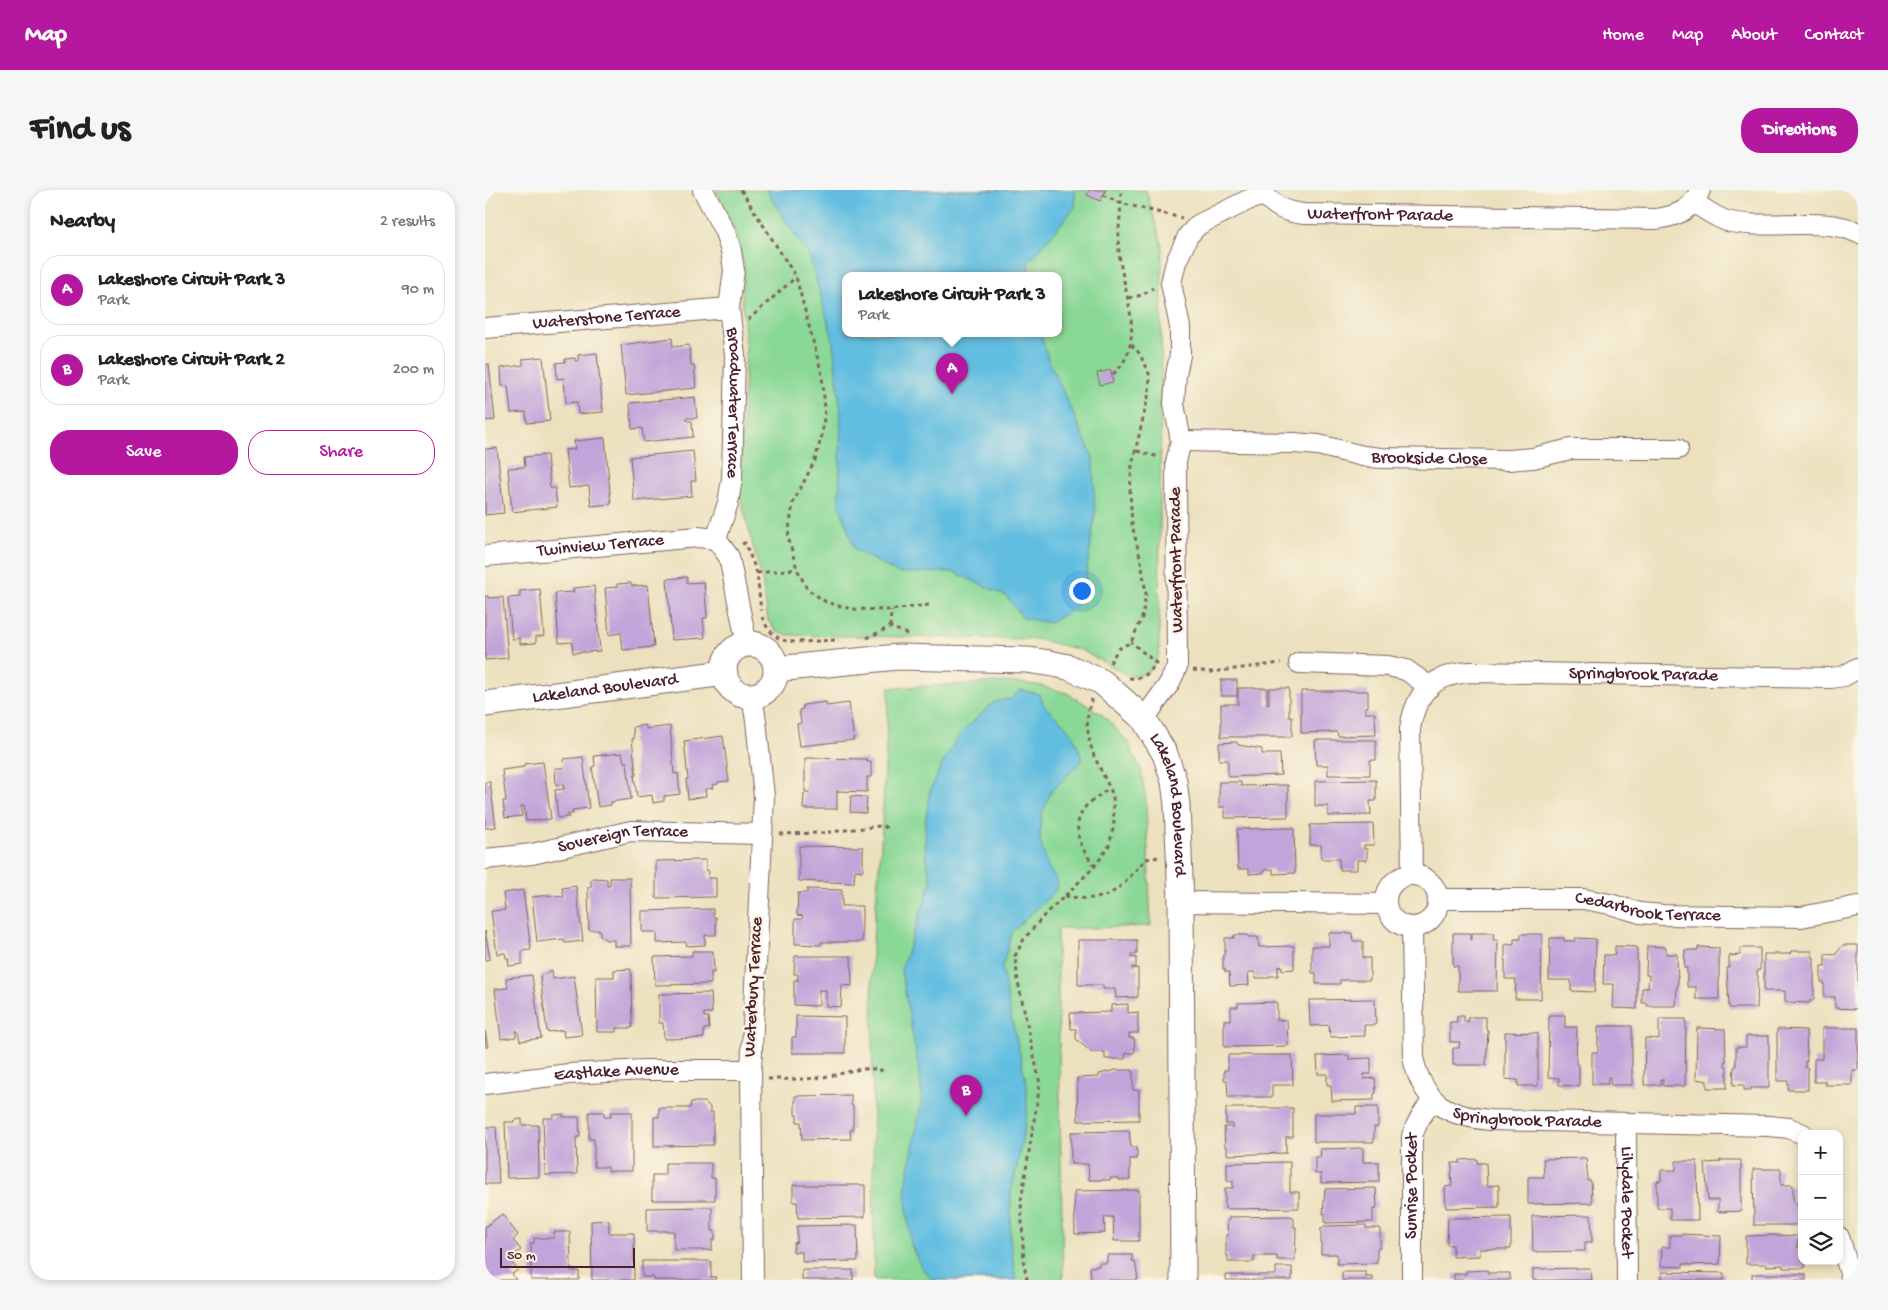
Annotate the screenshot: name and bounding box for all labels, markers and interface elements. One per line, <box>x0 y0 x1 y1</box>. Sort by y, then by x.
text: Map <box>25 21 67 50</box>
text: Home <box>1602 25 1644 46</box>
text: Map <box>1672 25 1703 46</box>
text: About <box>1731 25 1777 46</box>
text: Contact <box>1805 25 1863 46</box>
button: Directions <box>1741 108 1858 153</box>
text: Find us <box>30 110 130 151</box>
street label: Waterfront Parade <box>1307 204 1454 227</box>
text: Nearby <box>50 210 115 235</box>
text: 2 results <box>380 213 435 232</box>
text: Lakeshore Circuit Park 3 <box>98 269 285 292</box>
popup <box>842 272 1062 337</box>
text: A <box>62 281 72 300</box>
text: 90 m <box>402 281 434 300</box>
text: Lakeshore Circuit Park 3 <box>858 284 1046 307</box>
text: Park <box>98 292 129 311</box>
street label: Waterstone Terrace <box>532 301 682 335</box>
text: Park <box>858 307 889 326</box>
street label: Broadwater Terrace <box>721 325 746 479</box>
text: Lakeshore Circuit Park 2 <box>98 349 285 372</box>
pin: A <box>936 353 968 394</box>
text: B <box>63 361 71 380</box>
text: 200 m <box>393 361 434 380</box>
text: Park <box>98 372 129 391</box>
button: Save <box>50 430 238 475</box>
button: Share <box>248 430 435 475</box>
street label: Brookside Close <box>1369 446 1488 470</box>
street label: Waterfront Parade <box>1165 486 1189 633</box>
street label: Twinview Terrace <box>535 530 665 562</box>
your location <box>1069 578 1095 604</box>
street label: Springbrook Parade <box>1569 663 1719 687</box>
street label: Lakeland Boulevard <box>531 669 680 708</box>
street label: Lakeland Boulevard <box>1144 729 1190 878</box>
street label: Sovereign Terrace <box>556 820 689 858</box>
street label: Cedarbrook Terrace <box>1575 889 1722 926</box>
street label: Waterbury Terrace <box>740 916 768 1058</box>
street label: Eastlake Avenue <box>553 1060 679 1086</box>
pin: B <box>950 1075 982 1116</box>
street label: Springbrook Parade <box>1450 1102 1602 1133</box>
map controls <box>1798 1130 1843 1265</box>
button: + <box>1798 1130 1843 1175</box>
street label: Sunrise Pocket <box>1402 1131 1423 1239</box>
street label: Lilydale Pocket <box>1616 1146 1637 1259</box>
button: − <box>1798 1175 1843 1220</box>
button: layers <box>1798 1220 1843 1265</box>
scale bar <box>500 1245 635 1268</box>
text: 50 m <box>507 1248 536 1265</box>

